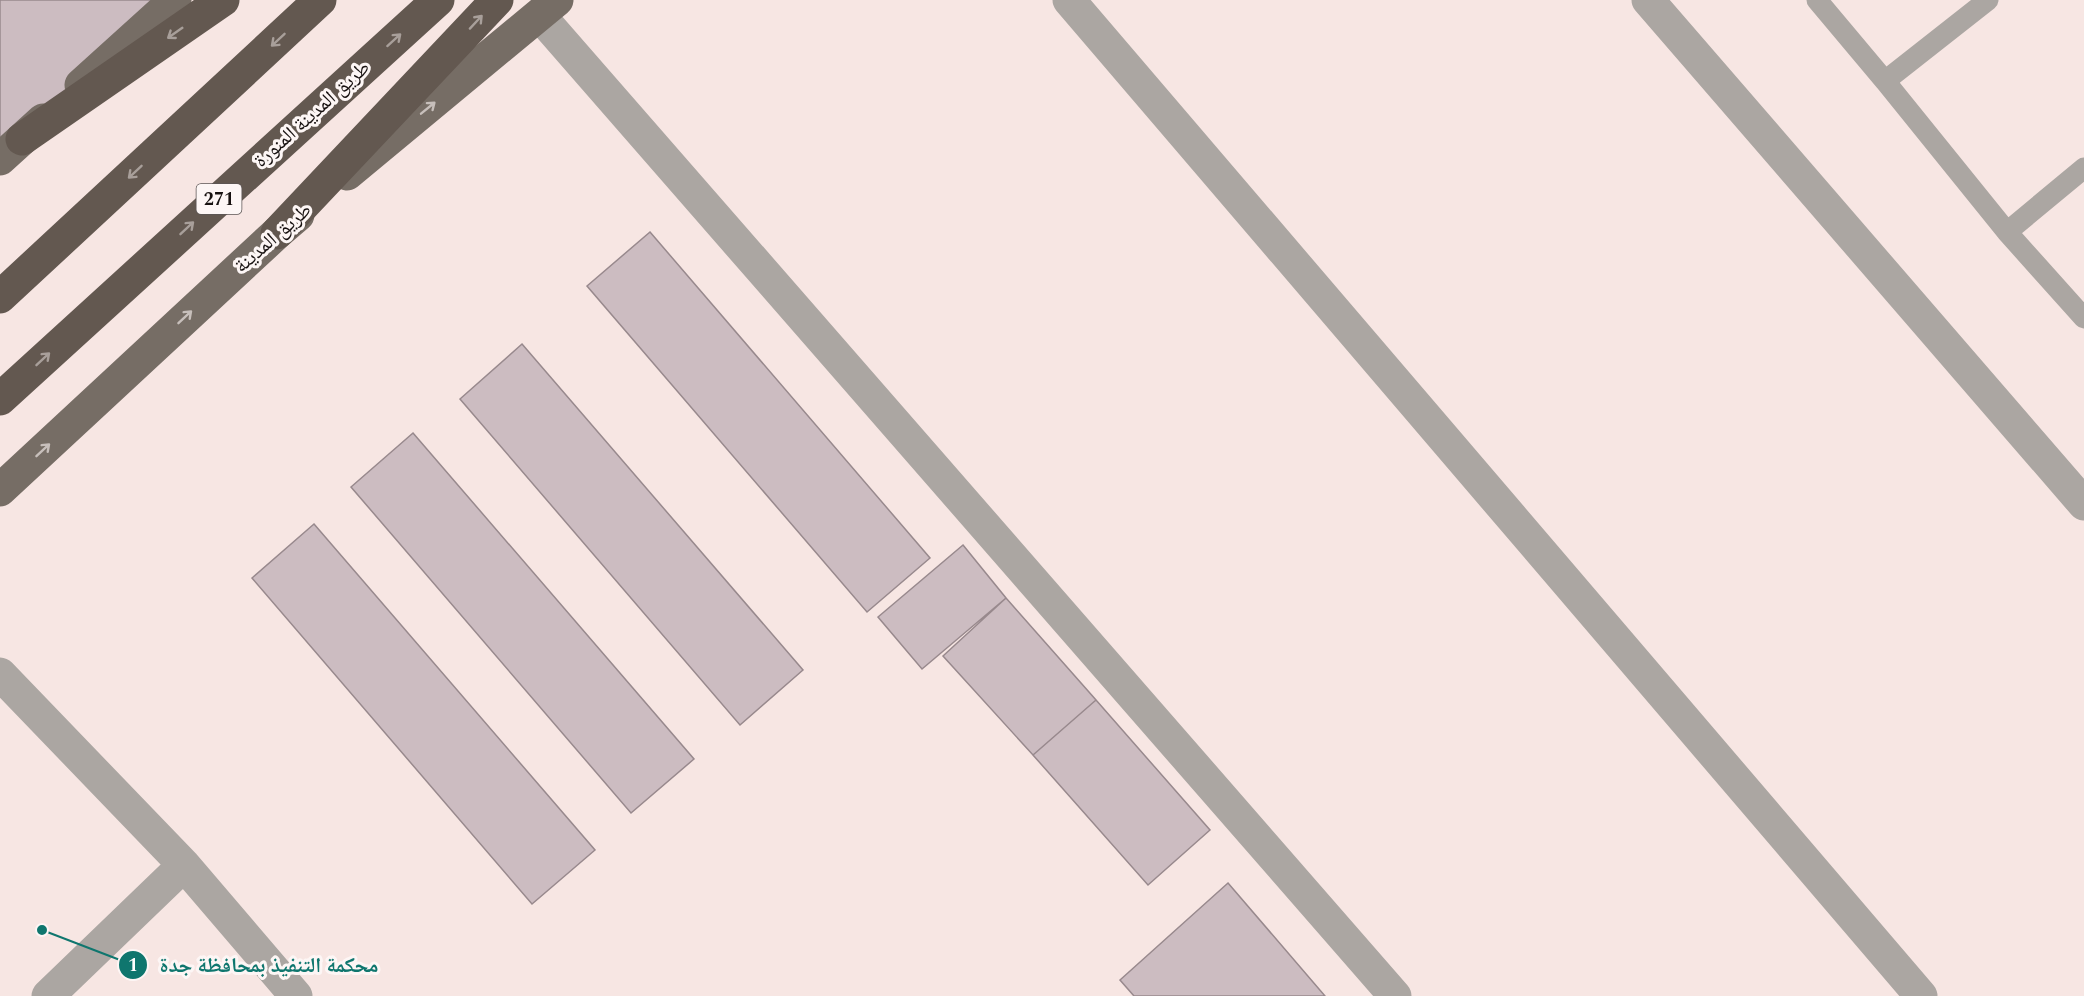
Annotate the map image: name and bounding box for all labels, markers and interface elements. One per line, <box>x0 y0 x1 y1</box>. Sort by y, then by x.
one-way arrow <box>469 15 483 30</box>
one-way arrow <box>167 27 183 39</box>
one-way arrow <box>270 33 285 47</box>
one-way arrow <box>386 33 401 47</box>
street label: طريق المدينة المنورة <box>247 53 377 175</box>
one-way arrow <box>420 101 436 114</box>
one-way arrow <box>127 165 142 179</box>
road number: 271 <box>196 184 242 214</box>
street label: طريق المدينة <box>228 196 318 280</box>
one-way arrow <box>179 221 194 235</box>
one-way arrow <box>178 310 193 325</box>
one-way arrow <box>35 352 50 366</box>
one-way arrow <box>35 443 50 458</box>
callout: محكمة التنفيذ بمحافظة جدة <box>118 946 391 985</box>
text: محكمة التنفيذ بمحافظة جدة <box>160 950 378 982</box>
text: 1 <box>128 952 138 979</box>

